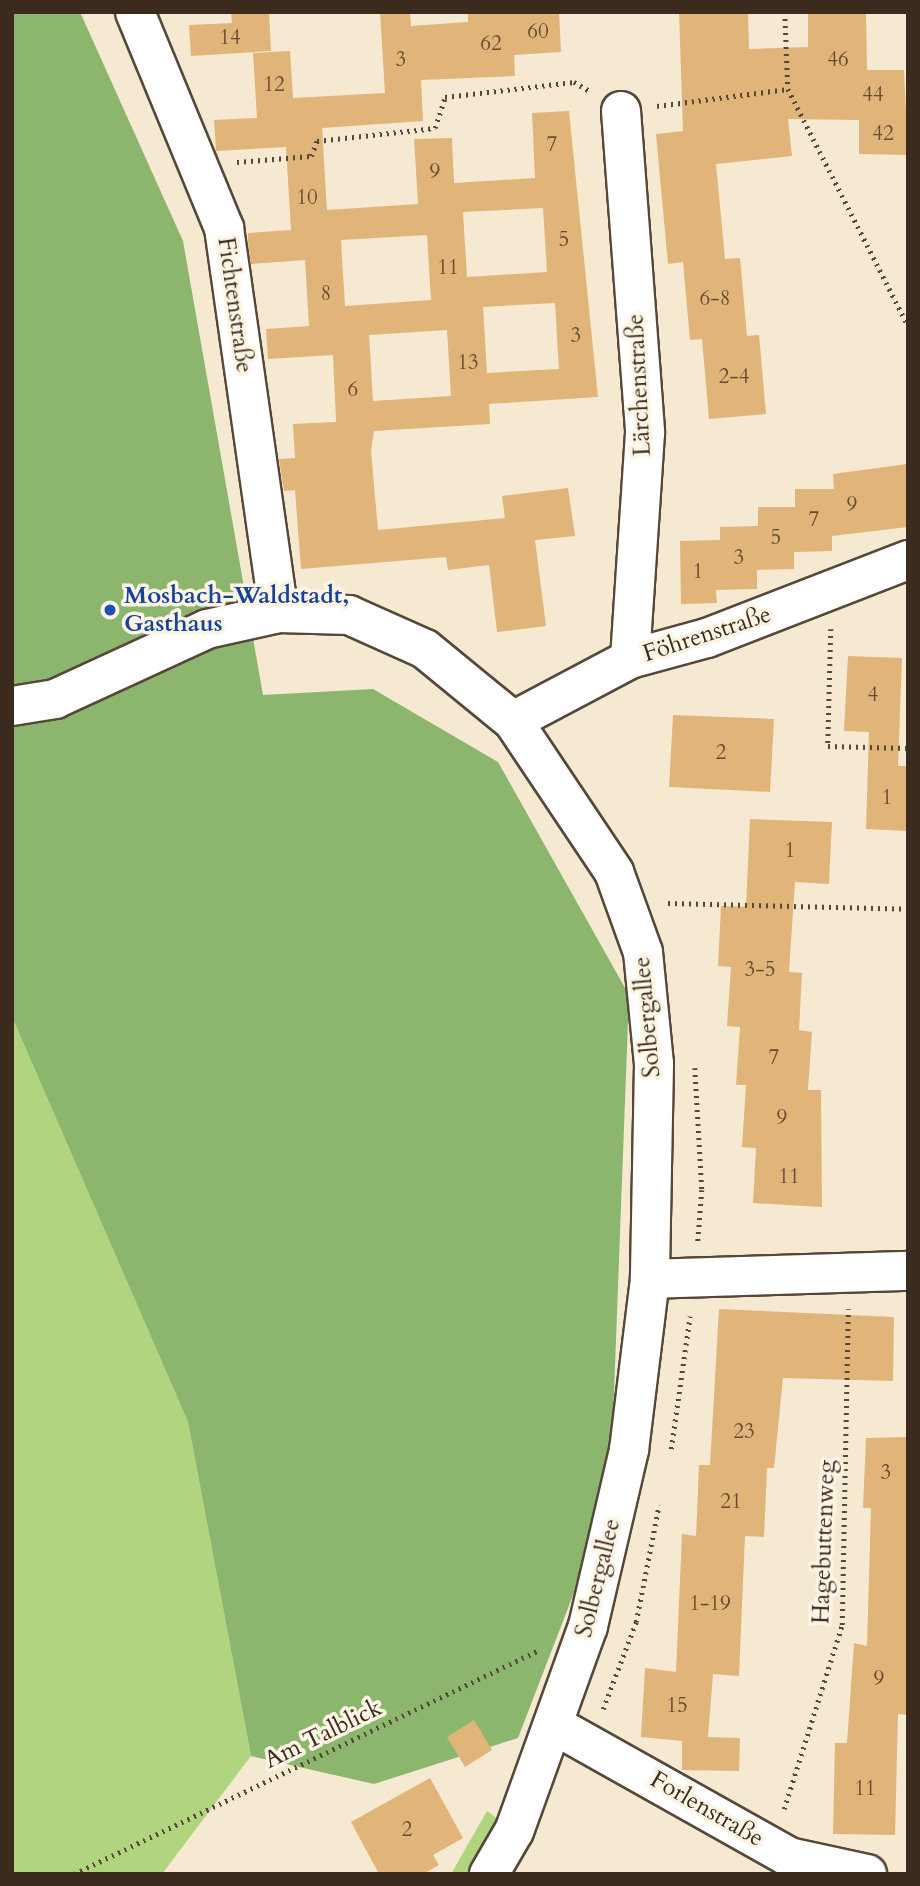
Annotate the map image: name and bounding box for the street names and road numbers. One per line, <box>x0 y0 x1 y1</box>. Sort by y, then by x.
street label: Fichtenstraße <box>211 235 259 375</box>
street label: Lärchenstraße <box>621 313 657 457</box>
street label: Föhrenstraße <box>639 600 775 668</box>
street label: Solbergallee <box>627 955 667 1079</box>
street label: Hagebuttenweg <box>807 1459 841 1625</box>
street label: Solbergallee <box>569 1516 627 1640</box>
street label: Am Talblick <box>259 1693 387 1775</box>
street label: Forlenstraße <box>645 1765 769 1853</box>

